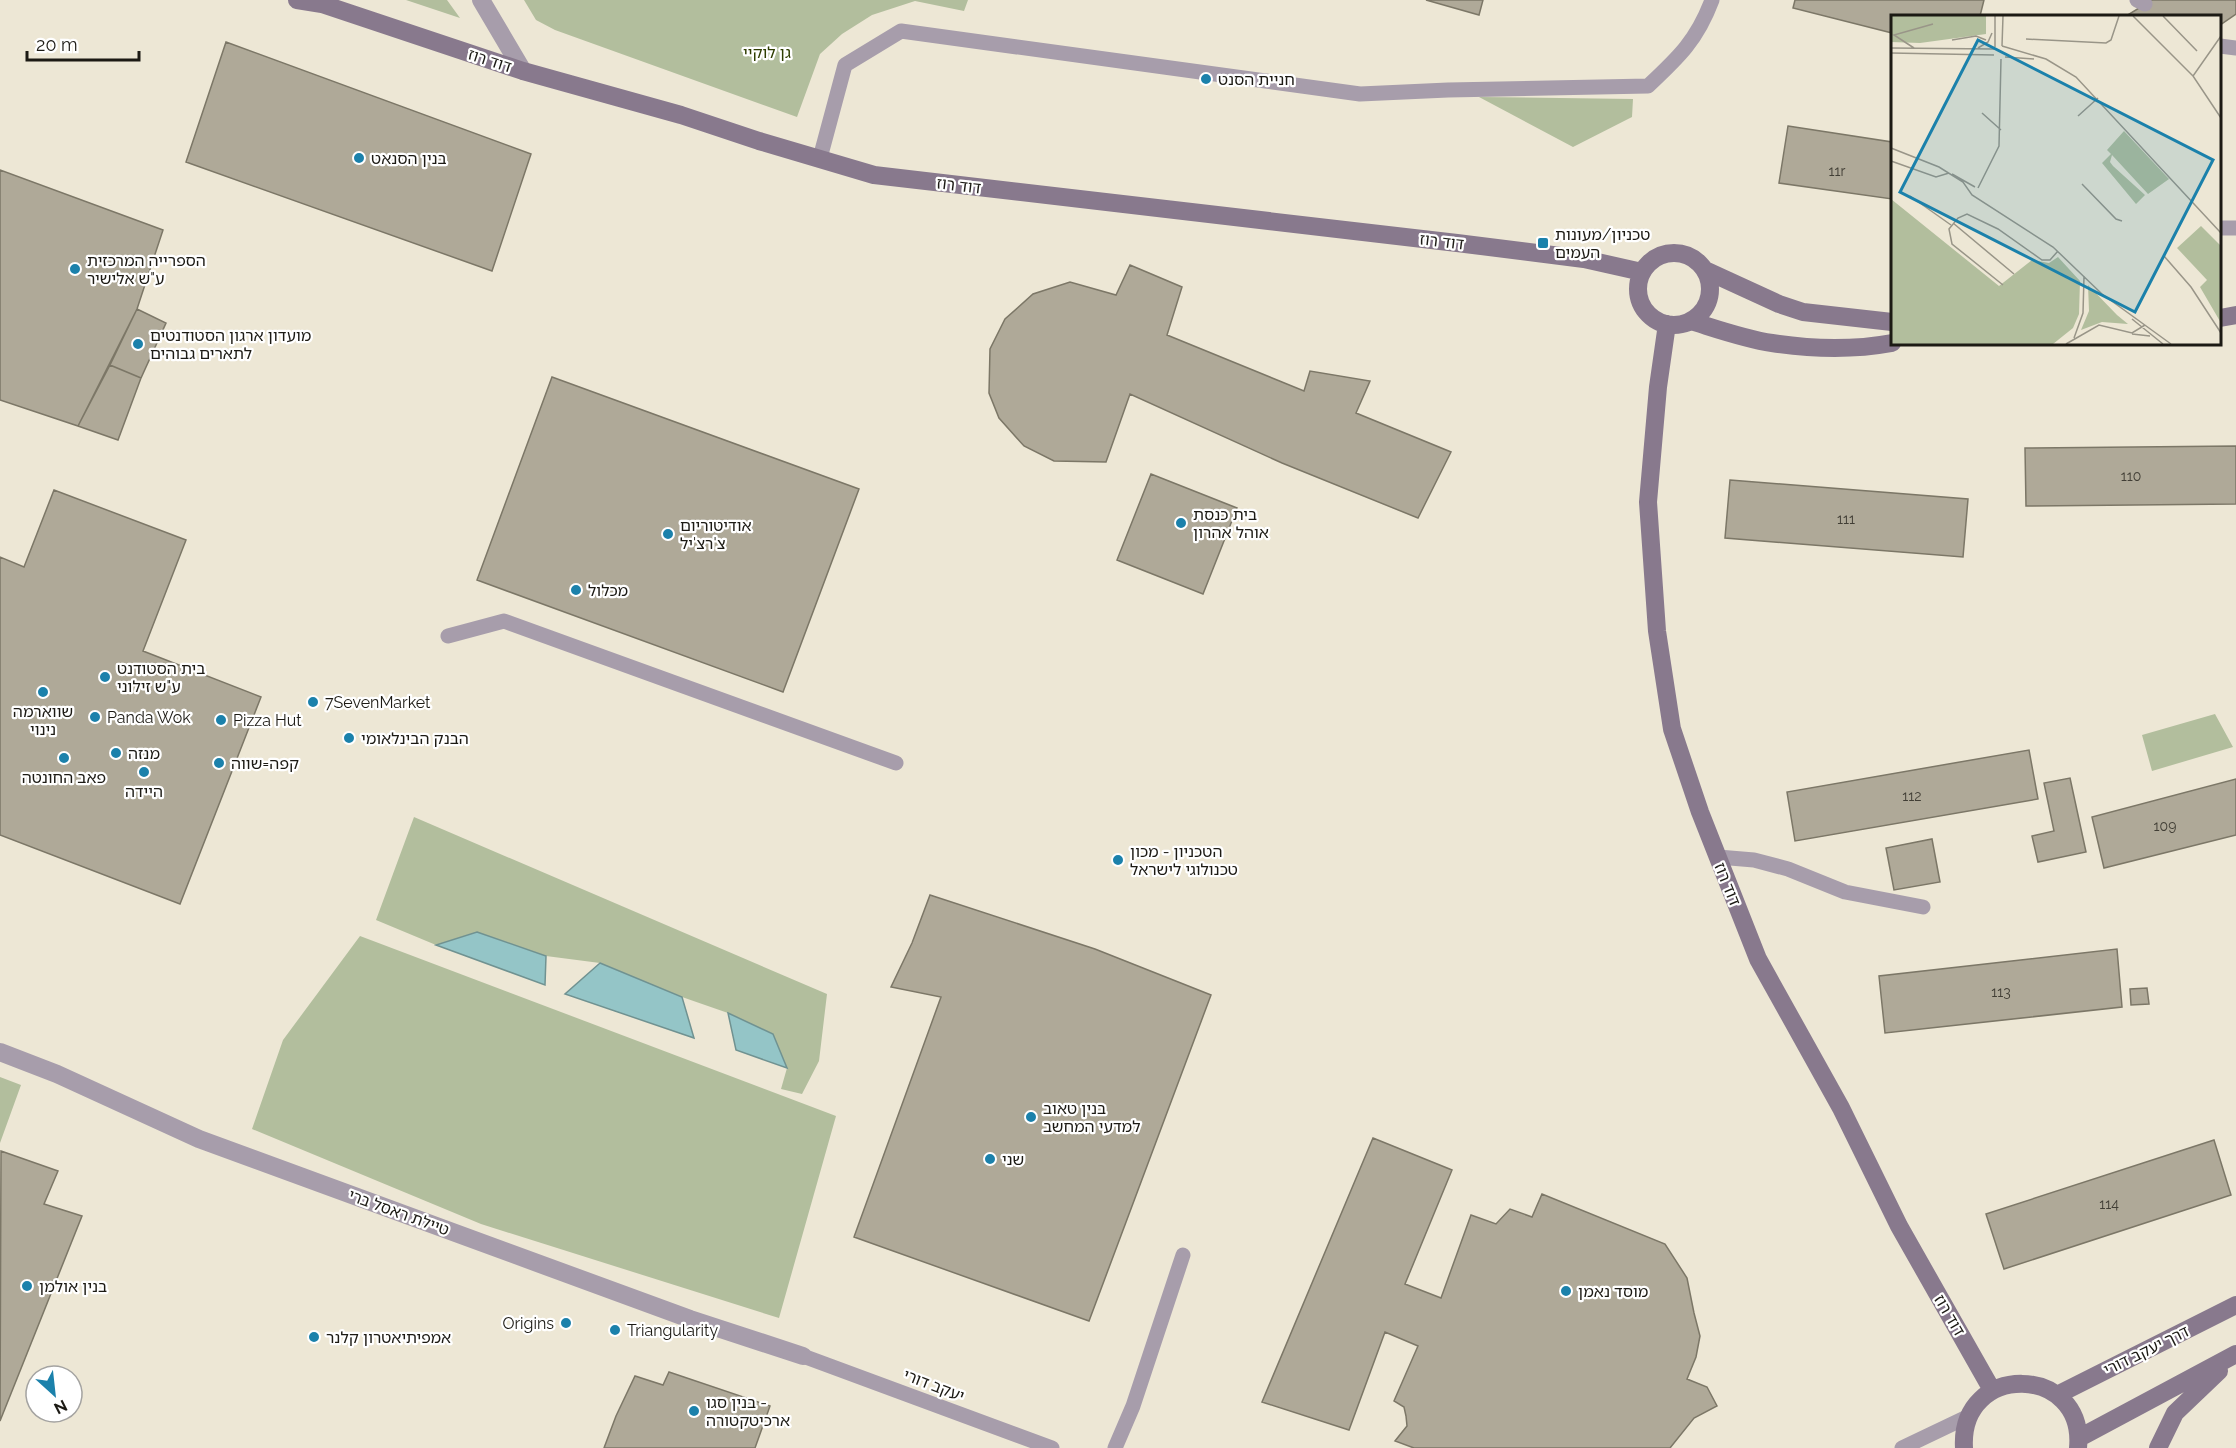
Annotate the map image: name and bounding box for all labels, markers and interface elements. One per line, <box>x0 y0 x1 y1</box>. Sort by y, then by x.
inset map <box>1891 15 2221 345</box>
scale bar <box>27 24 140 62</box>
text: 20 m <box>36 34 78 55</box>
park label: גן לוקיי <box>743 43 791 62</box>
street label: דוד רוז <box>466 45 514 77</box>
place label: חניית הסנט <box>1218 70 1295 89</box>
marker: חניית הסנט <box>1199 72 1213 86</box>
place label: בנין הסנאט <box>371 149 447 168</box>
marker: בנין הסנאט <box>352 151 366 165</box>
house number: 11r <box>1829 163 1846 179</box>
street label: דוד רוז <box>936 173 983 198</box>
place label: טכניון/מעונות העמים <box>1555 225 1650 262</box>
street label: דוד רוז <box>1419 229 1466 254</box>
marker: טכניון/מעונות העמים <box>1536 236 1550 250</box>
place label: הספרייה המרכזית ע"ש אלישיר <box>87 251 206 288</box>
marker: הספרייה המרכזית ע"ש אלישיר <box>68 262 82 276</box>
place label: מועדון ארגון הסטודנטים לתארים גבוהים <box>150 326 311 363</box>
marker: מועדון ארגון הסטודנטים לתארים גבוהים <box>131 337 145 351</box>
house number: 110 <box>2121 468 2141 484</box>
place label: בית כנסת אוהל אהרון <box>1193 505 1269 542</box>
house number: 111 <box>1837 511 1855 527</box>
place label: אודיטוריום צ'רצ'יל <box>680 516 752 553</box>
marker: בית כנסת אוהל אהרון <box>1174 516 1188 530</box>
marker: אודיטוריום צ'רצ'יל <box>661 527 675 541</box>
place label: מכלול <box>588 581 628 600</box>
marker: מכלול <box>569 583 583 597</box>
place label: בית הסטודנט ע"ש זילוני <box>117 659 205 696</box>
marker: בית הסטודנט ע"ש זילוני <box>98 670 112 684</box>
marker: שווארמה נינוי <box>36 685 50 699</box>
place label: 7SevenMarket <box>325 693 431 712</box>
marker: 7SevenMarket <box>306 695 320 709</box>
place label: שווארמה נינוי <box>13 702 73 739</box>
place label: Panda Wok <box>107 708 191 727</box>
marker: Panda Wok <box>88 710 102 724</box>
place label: Pizza Hut <box>233 711 302 730</box>
marker: Pizza Hut <box>214 713 228 727</box>
place label: הבנק הבינלאומי <box>361 729 469 748</box>
marker: הבנק הבינלאומי <box>342 731 356 745</box>
place label: מנזה <box>128 744 160 763</box>
marker: מנזה <box>109 746 123 760</box>
marker: פאב החונטה <box>57 751 71 765</box>
place label: קפה=שווה <box>231 754 299 773</box>
marker: קפה=שווה <box>212 756 226 770</box>
marker: היידה <box>137 765 151 779</box>
place label: פאב החונטה <box>22 768 106 787</box>
place label: היידה <box>125 782 163 801</box>
house number: 112 <box>1902 788 1922 804</box>
house number: 109 <box>2154 818 2176 834</box>
place label: הטכניון - מכון טכנולוגי לישראל <box>1130 842 1238 879</box>
marker: הטכניון - מכון טכנולוגי לישראל <box>1111 853 1125 867</box>
street label: דוד רוז <box>1710 860 1745 909</box>
house number: 113 <box>1991 984 2011 1000</box>
place label: בנין טאוב למדעי המחשב <box>1043 1099 1141 1136</box>
marker: בנין טאוב למדעי המחשב <box>1024 1110 1038 1124</box>
place label: שני <box>1002 1150 1024 1169</box>
marker: שני <box>983 1152 997 1166</box>
street label: טיילת ראסל ברי <box>346 1185 452 1239</box>
house number: 114 <box>2099 1196 2119 1212</box>
place label: בנין אולמן <box>39 1277 107 1296</box>
marker: בנין אולמן <box>20 1279 34 1293</box>
place label: מוסד נאמן <box>1578 1282 1648 1301</box>
marker: מוסד נאמן <box>1559 1284 1573 1298</box>
street label: דוד רוז <box>1930 1291 1969 1340</box>
place label: Origins <box>503 1314 554 1333</box>
marker: Origins <box>559 1316 573 1330</box>
place label: Triangularity <box>627 1321 718 1340</box>
street label: דרך יעקב דורי <box>2100 1321 2192 1379</box>
marker: Triangularity <box>608 1323 622 1337</box>
place label: אמפיתיאטרון קלנר <box>326 1328 451 1347</box>
marker: אמפיתיאטרון קלנר <box>307 1330 321 1344</box>
north arrow <box>24 1364 84 1424</box>
street label: יעקב דורי <box>901 1365 967 1406</box>
place label: בנין סגו - ארכיטקטורה <box>706 1393 790 1430</box>
text: N <box>51 1396 70 1418</box>
marker: בנין סגו - ארכיטקטורה <box>687 1404 701 1418</box>

